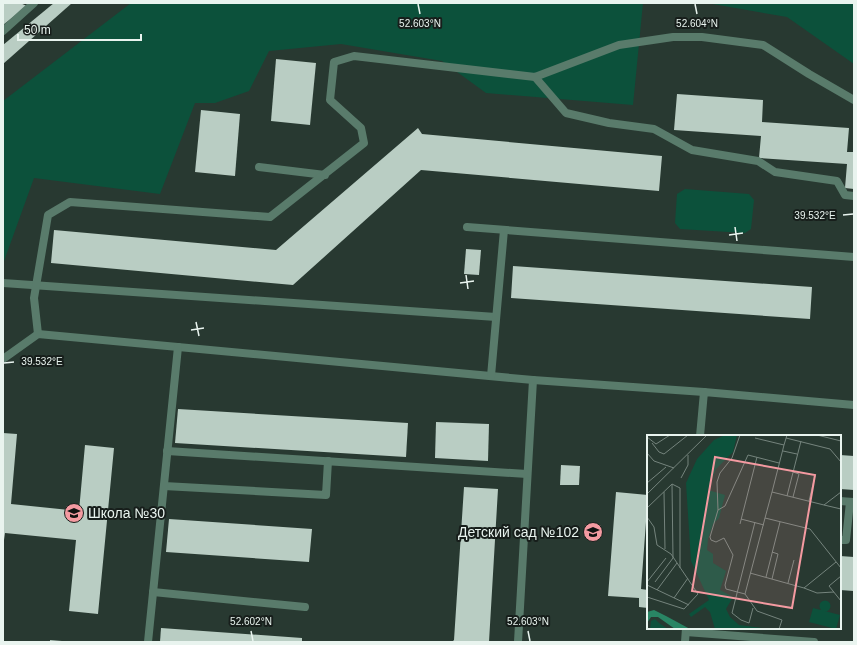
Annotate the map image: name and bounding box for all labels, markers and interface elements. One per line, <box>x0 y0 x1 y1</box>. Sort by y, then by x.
scale bar <box>18 16 141 42</box>
text: 52.603°N <box>399 18 441 29</box>
text: 52.604°N <box>676 18 718 29</box>
text: 50 m <box>24 23 51 37</box>
text: 39.532°E <box>794 210 836 221</box>
text: 39.532°E <box>21 356 63 367</box>
inset map <box>647 435 841 629</box>
school or university icon: Школа №30 <box>63 502 85 524</box>
place label: Школа №30 <box>88 505 165 521</box>
school or university icon: Детский сад №102 <box>582 521 604 543</box>
place label: Детский сад №102 <box>458 524 579 540</box>
text: 52.602°N <box>230 616 272 627</box>
text: 52.603°N <box>507 616 549 627</box>

